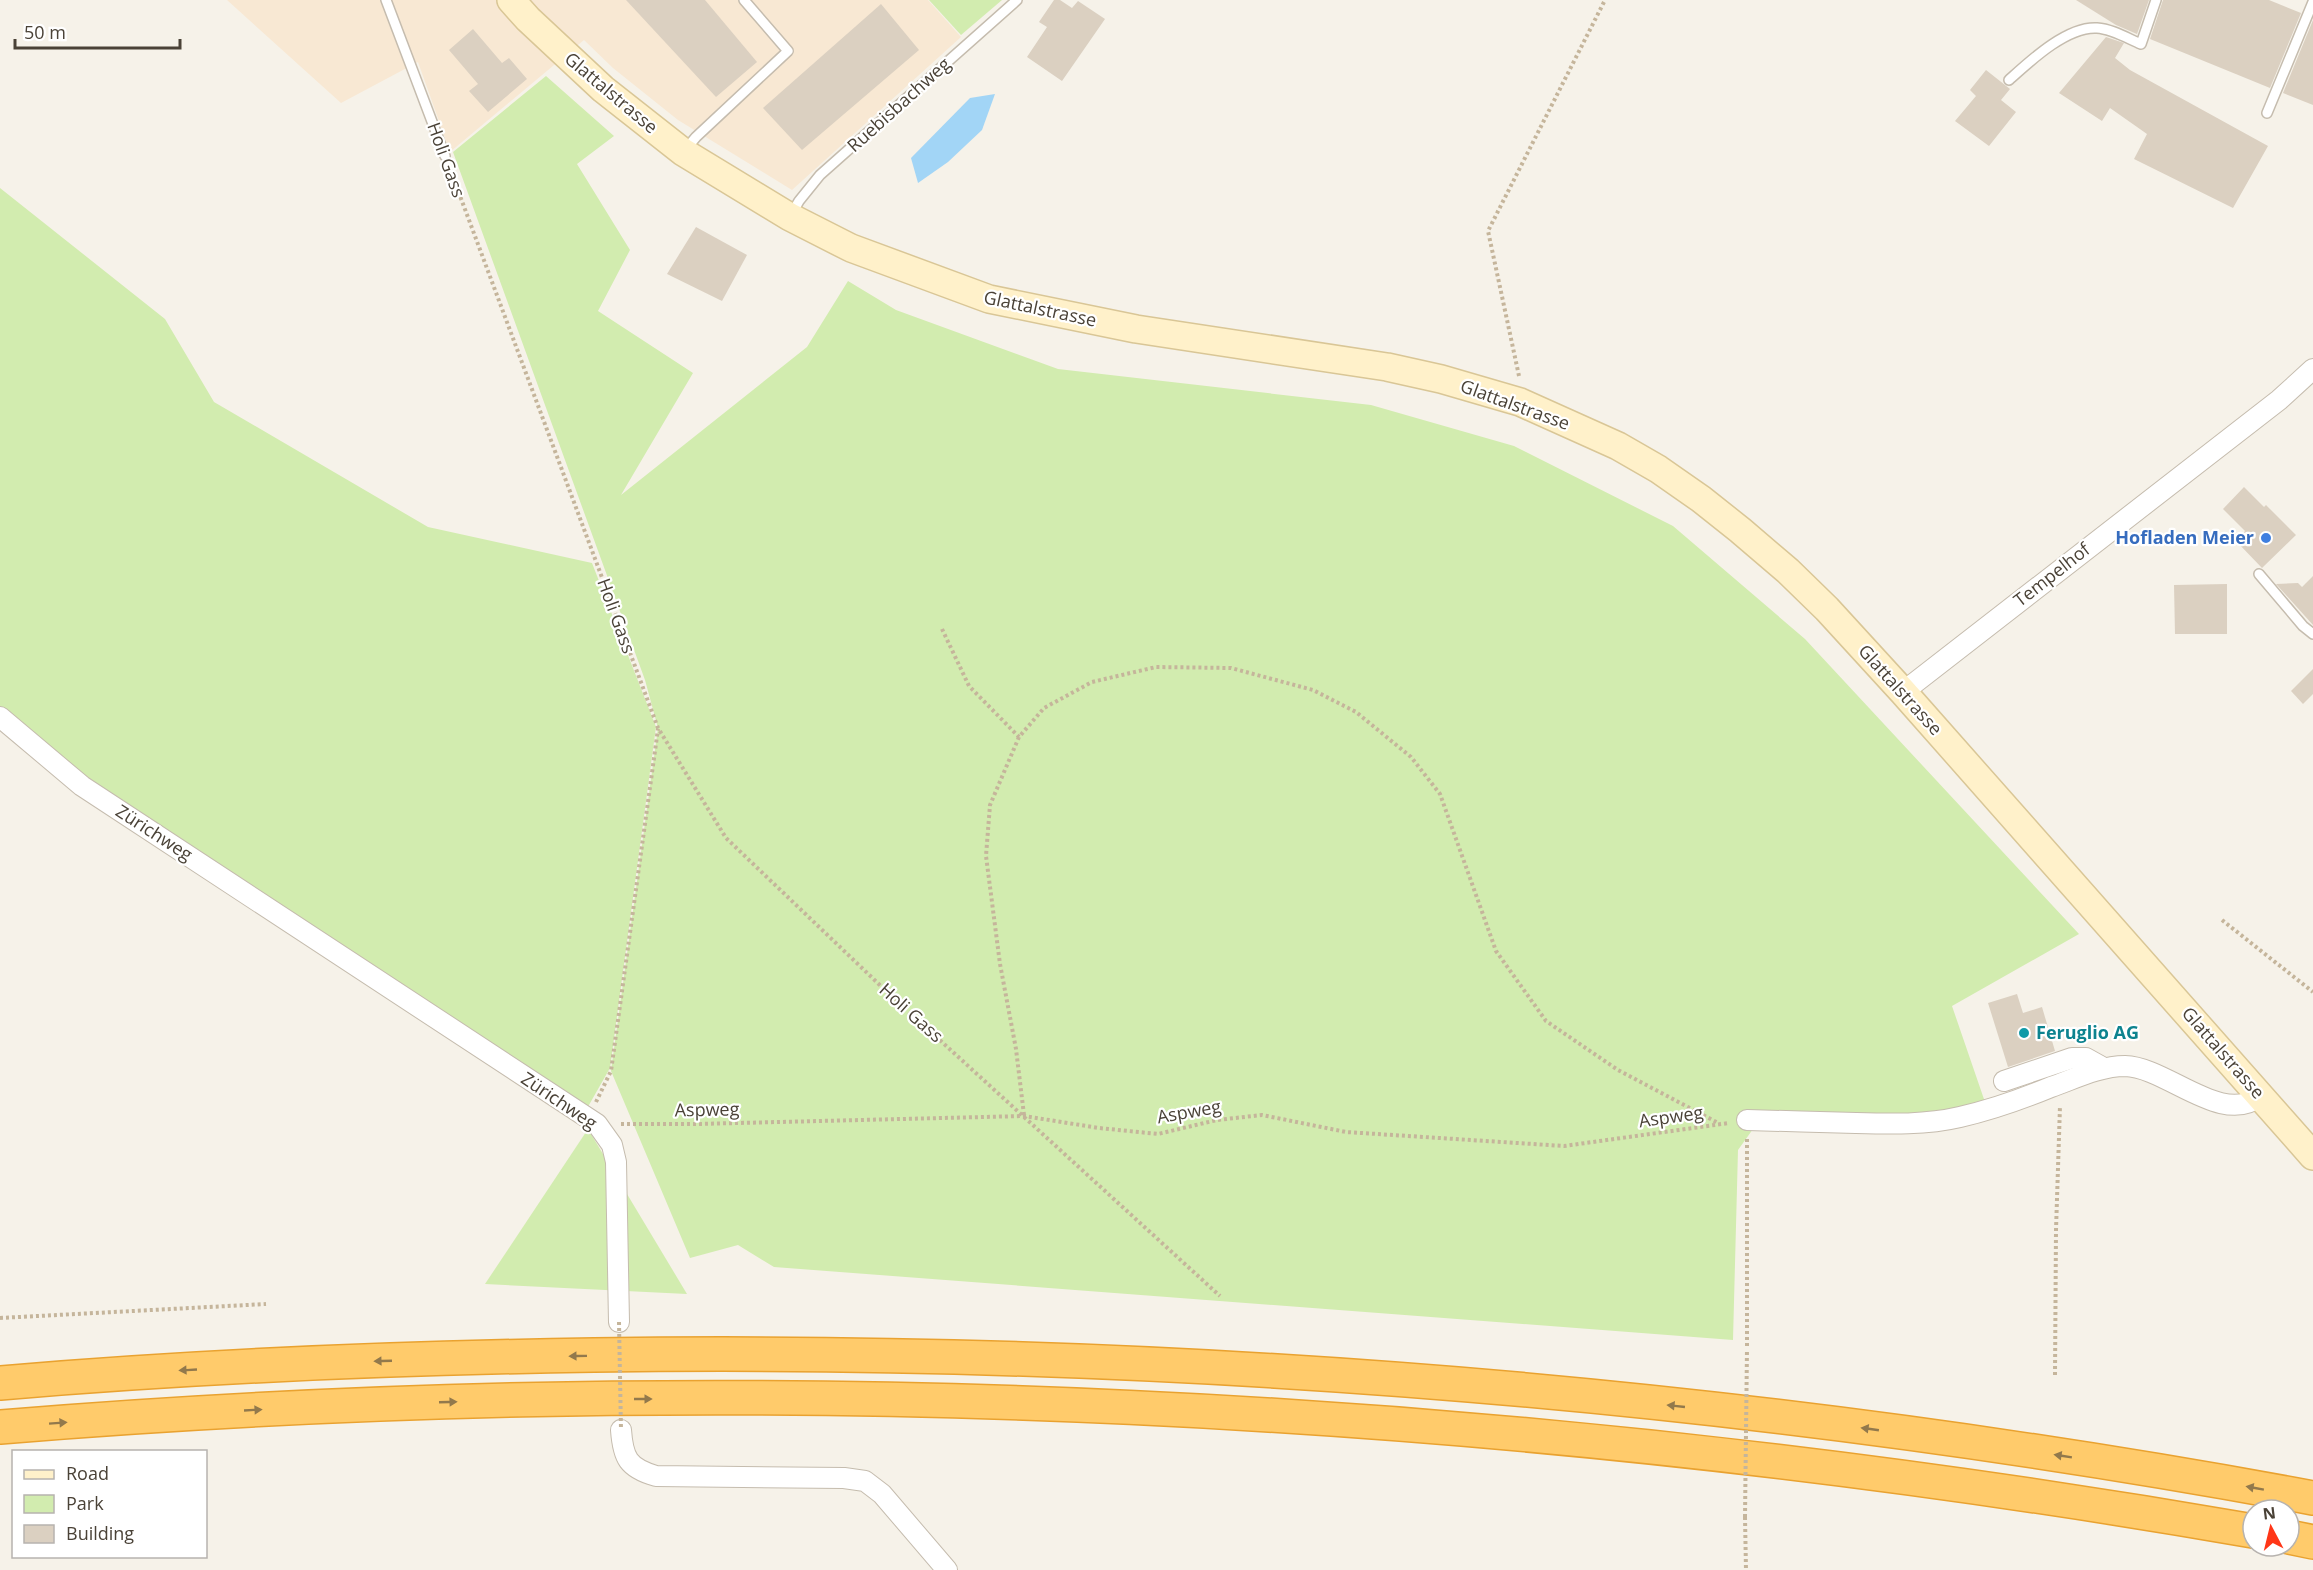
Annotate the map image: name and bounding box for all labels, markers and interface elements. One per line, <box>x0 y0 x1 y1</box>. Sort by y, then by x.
scale bar <box>15 12 180 50</box>
text: 50 m <box>24 20 66 44</box>
street label: Glattalstrasse <box>560 46 663 138</box>
street label: Ruebisbachweg <box>842 51 955 157</box>
street label: Holi Gass <box>422 119 472 200</box>
street label: Glattalstrasse <box>982 284 1099 332</box>
street label: Glattalstrasse <box>1457 373 1573 435</box>
place label: Hofladen Meier <box>2115 525 2254 549</box>
marker: Hofladen Meier <box>2259 531 2273 545</box>
street label: Tempelhof <box>2008 536 2095 611</box>
street label: Holi Gass <box>592 575 642 656</box>
street label: Glattalstrasse <box>1853 639 1948 740</box>
street label: Zürichweg <box>112 798 198 866</box>
street label: Holi Gass <box>875 977 949 1047</box>
street label: Glattalstrasse <box>2177 1001 2270 1103</box>
place label: Feruglio AG <box>2036 1020 2139 1044</box>
marker: Feruglio AG <box>2017 1026 2031 1040</box>
street label: Zürichweg <box>517 1066 602 1134</box>
street label: Aspweg <box>1155 1094 1223 1128</box>
street label: Aspweg <box>674 1096 740 1122</box>
street label: Aspweg <box>1637 1100 1705 1132</box>
one-way arrow <box>568 1351 587 1361</box>
one-way arrow <box>373 1356 392 1365</box>
one-way arrow <box>179 1366 198 1375</box>
one-way arrow <box>633 1394 652 1404</box>
one-way arrow <box>438 1398 457 1407</box>
one-way arrow <box>1667 1401 1686 1410</box>
one-way arrow <box>243 1406 262 1415</box>
one-way arrow <box>49 1418 68 1428</box>
one-way arrow <box>1860 1424 1879 1433</box>
legend <box>12 1450 207 1558</box>
one-way arrow <box>2053 1451 2072 1460</box>
text: Road <box>66 1461 109 1485</box>
one-way arrow <box>2246 1483 2265 1492</box>
text: Park <box>66 1491 104 1515</box>
north arrow <box>2241 1498 2301 1558</box>
text: N <box>2261 1501 2277 1525</box>
text: Building <box>66 1521 134 1545</box>

